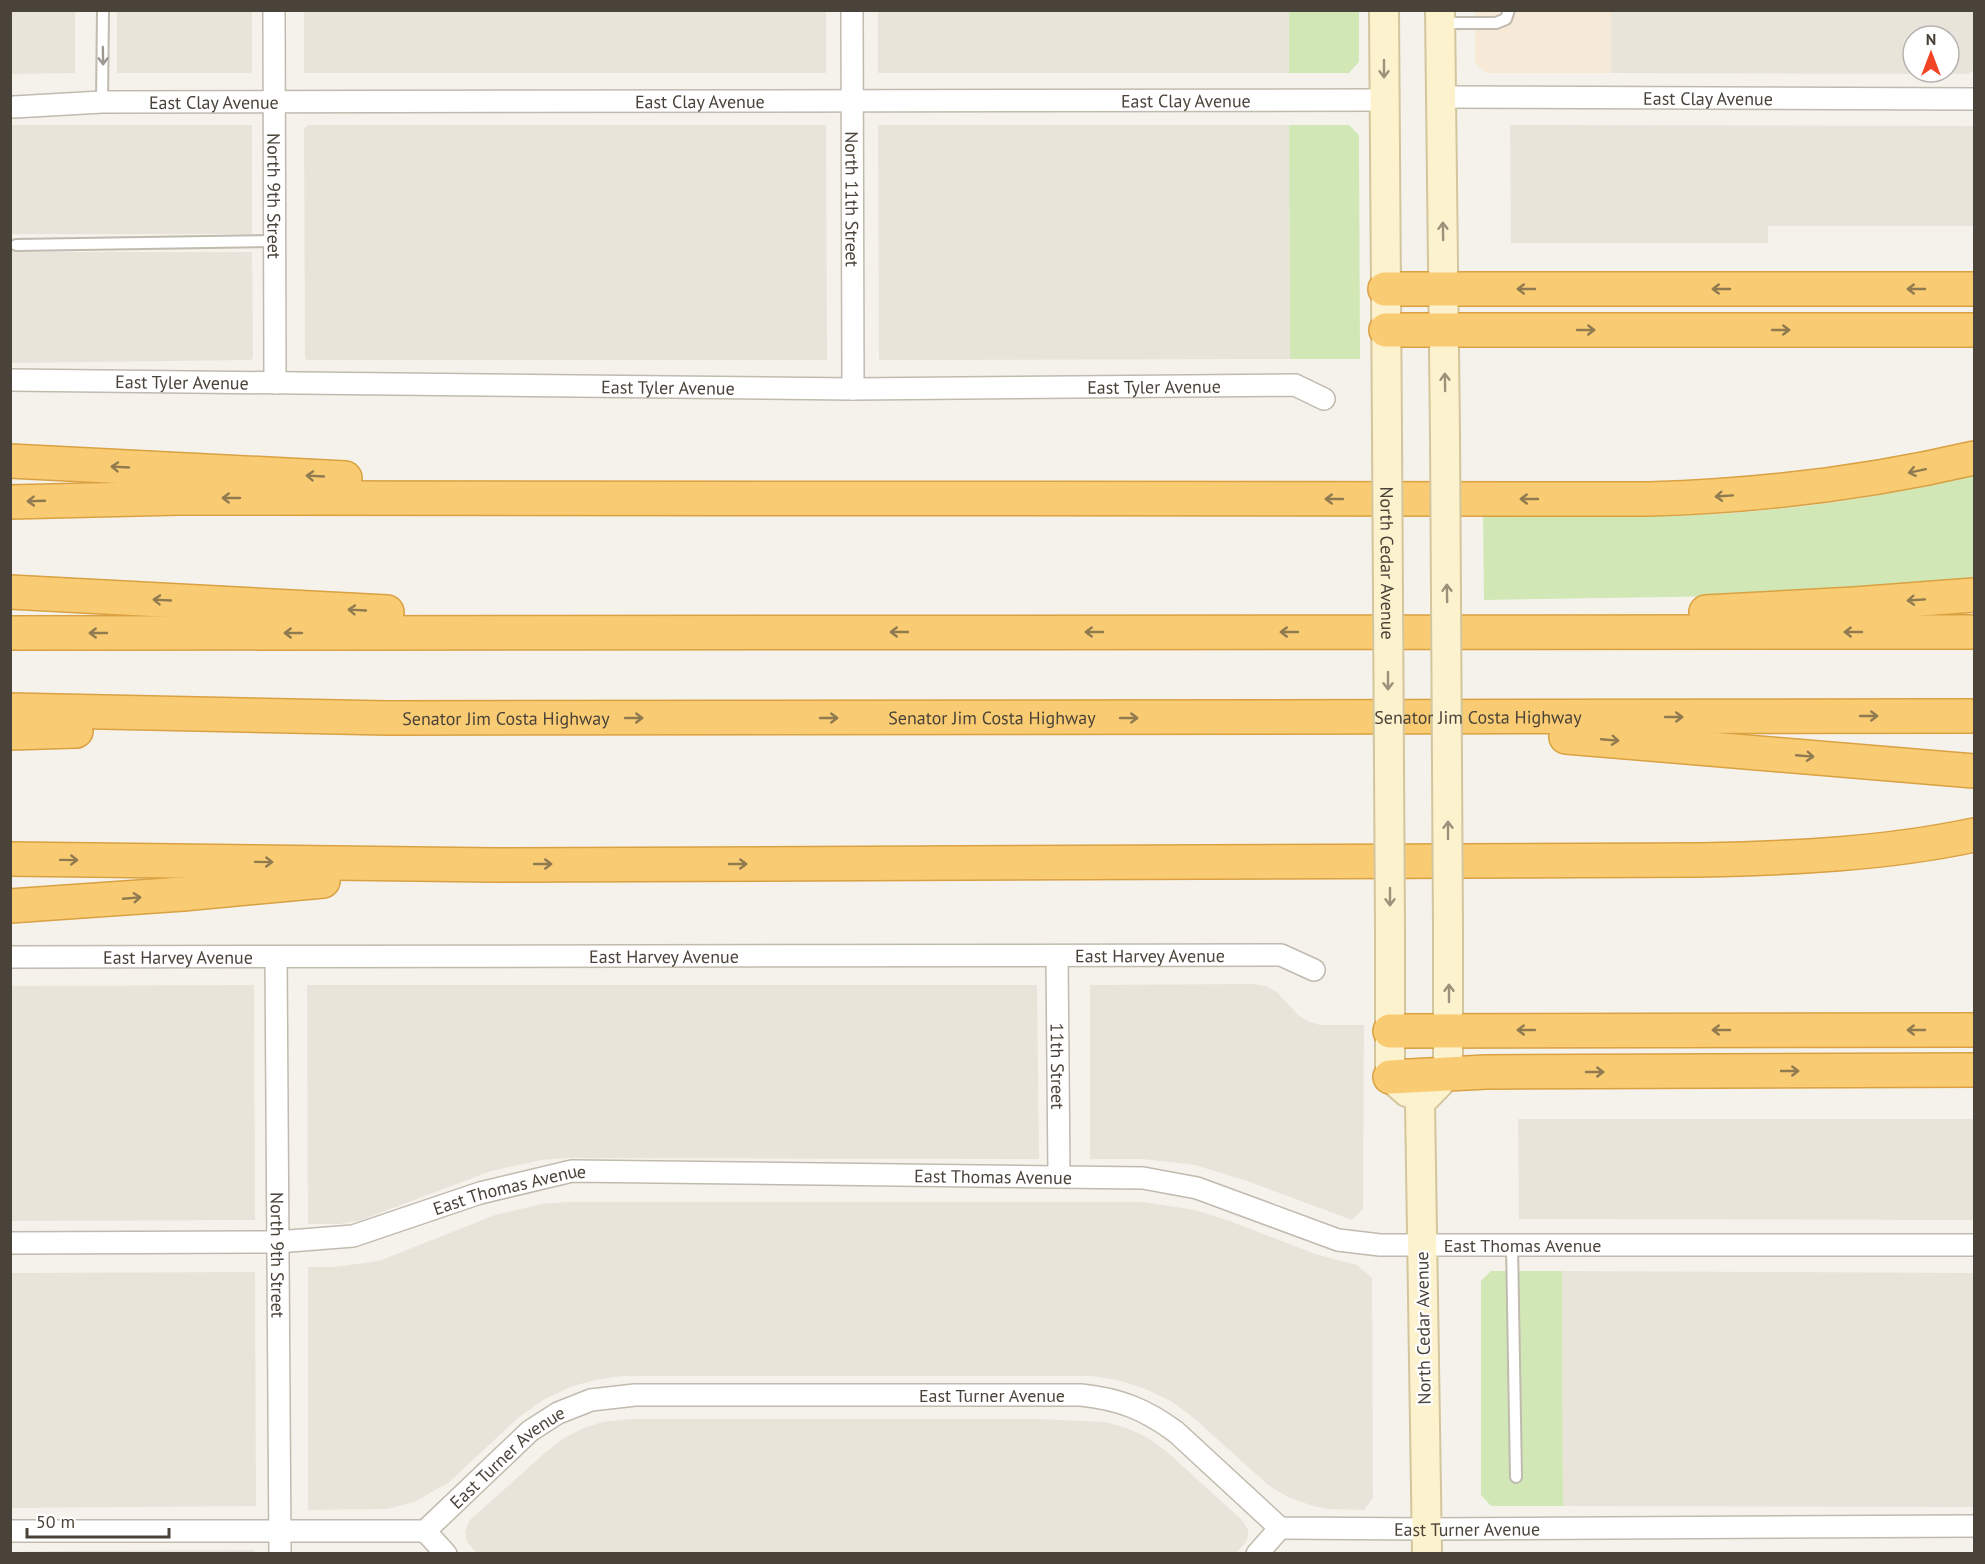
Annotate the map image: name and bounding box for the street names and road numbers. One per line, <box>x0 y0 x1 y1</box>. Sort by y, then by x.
street label: East Clay Avenue <box>1643 86 1773 110</box>
street label: East Clay Avenue <box>635 89 765 113</box>
street label: East Clay Avenue <box>1121 89 1251 112</box>
street label: East Clay Avenue <box>149 90 279 113</box>
street label: North 11th Street <box>841 131 864 267</box>
street label: North 9th Street <box>263 133 286 259</box>
street label: East Tyler Avenue <box>115 370 249 394</box>
street label: East Tyler Avenue <box>1087 374 1221 398</box>
street label: East Tyler Avenue <box>601 375 735 399</box>
street label: North Cedar Avenue <box>1376 486 1400 640</box>
street label: Senator Jim Costa Highway <box>1374 705 1582 728</box>
street label: Senator Jim Costa Highway <box>402 706 610 729</box>
street label: Senator Jim Costa Highway <box>888 706 1096 729</box>
street label: East Harvey Avenue <box>589 944 739 968</box>
street label: East Harvey Avenue <box>1075 944 1225 967</box>
street label: East Harvey Avenue <box>103 945 253 968</box>
street label: 11th Street <box>1046 1023 1070 1109</box>
street label: East Thomas Avenue <box>430 1159 586 1220</box>
street label: East Thomas Avenue <box>914 1164 1072 1189</box>
street label: North 9th Street <box>266 1192 290 1318</box>
street label: East Thomas Avenue <box>1444 1234 1601 1257</box>
street label: North Cedar Avenue <box>1410 1251 1436 1405</box>
street label: East Turner Avenue <box>919 1384 1065 1407</box>
street label: East Turner Avenue <box>445 1400 568 1513</box>
street label: East Turner Avenue <box>1394 1517 1540 1541</box>

